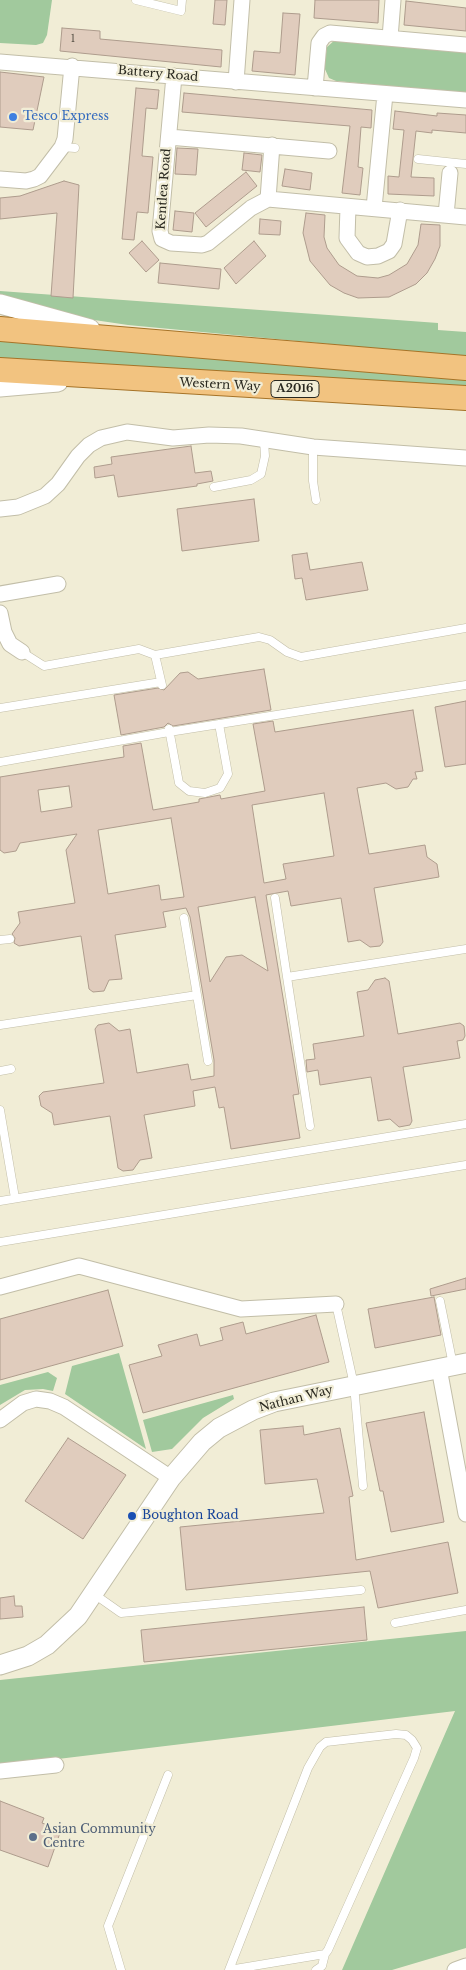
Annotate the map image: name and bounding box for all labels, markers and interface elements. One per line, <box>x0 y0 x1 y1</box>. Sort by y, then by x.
house number: 1 <box>71 33 75 45</box>
street label: Battery Road <box>117 63 199 85</box>
place label: Tesco Express <box>23 110 109 124</box>
marker: Tesco Express <box>7 111 19 123</box>
street label: Kentlea Road <box>154 148 174 230</box>
street label: Western Way <box>179 376 261 394</box>
road number: A2016 <box>271 380 319 398</box>
street label: Nathan Way <box>258 1383 334 1415</box>
place label: Boughton Road <box>142 1509 239 1523</box>
marker: Boughton Road <box>126 1510 138 1522</box>
place label: Asian Community Centre <box>43 1823 156 1851</box>
marker: Asian Community Centre <box>27 1831 39 1843</box>

